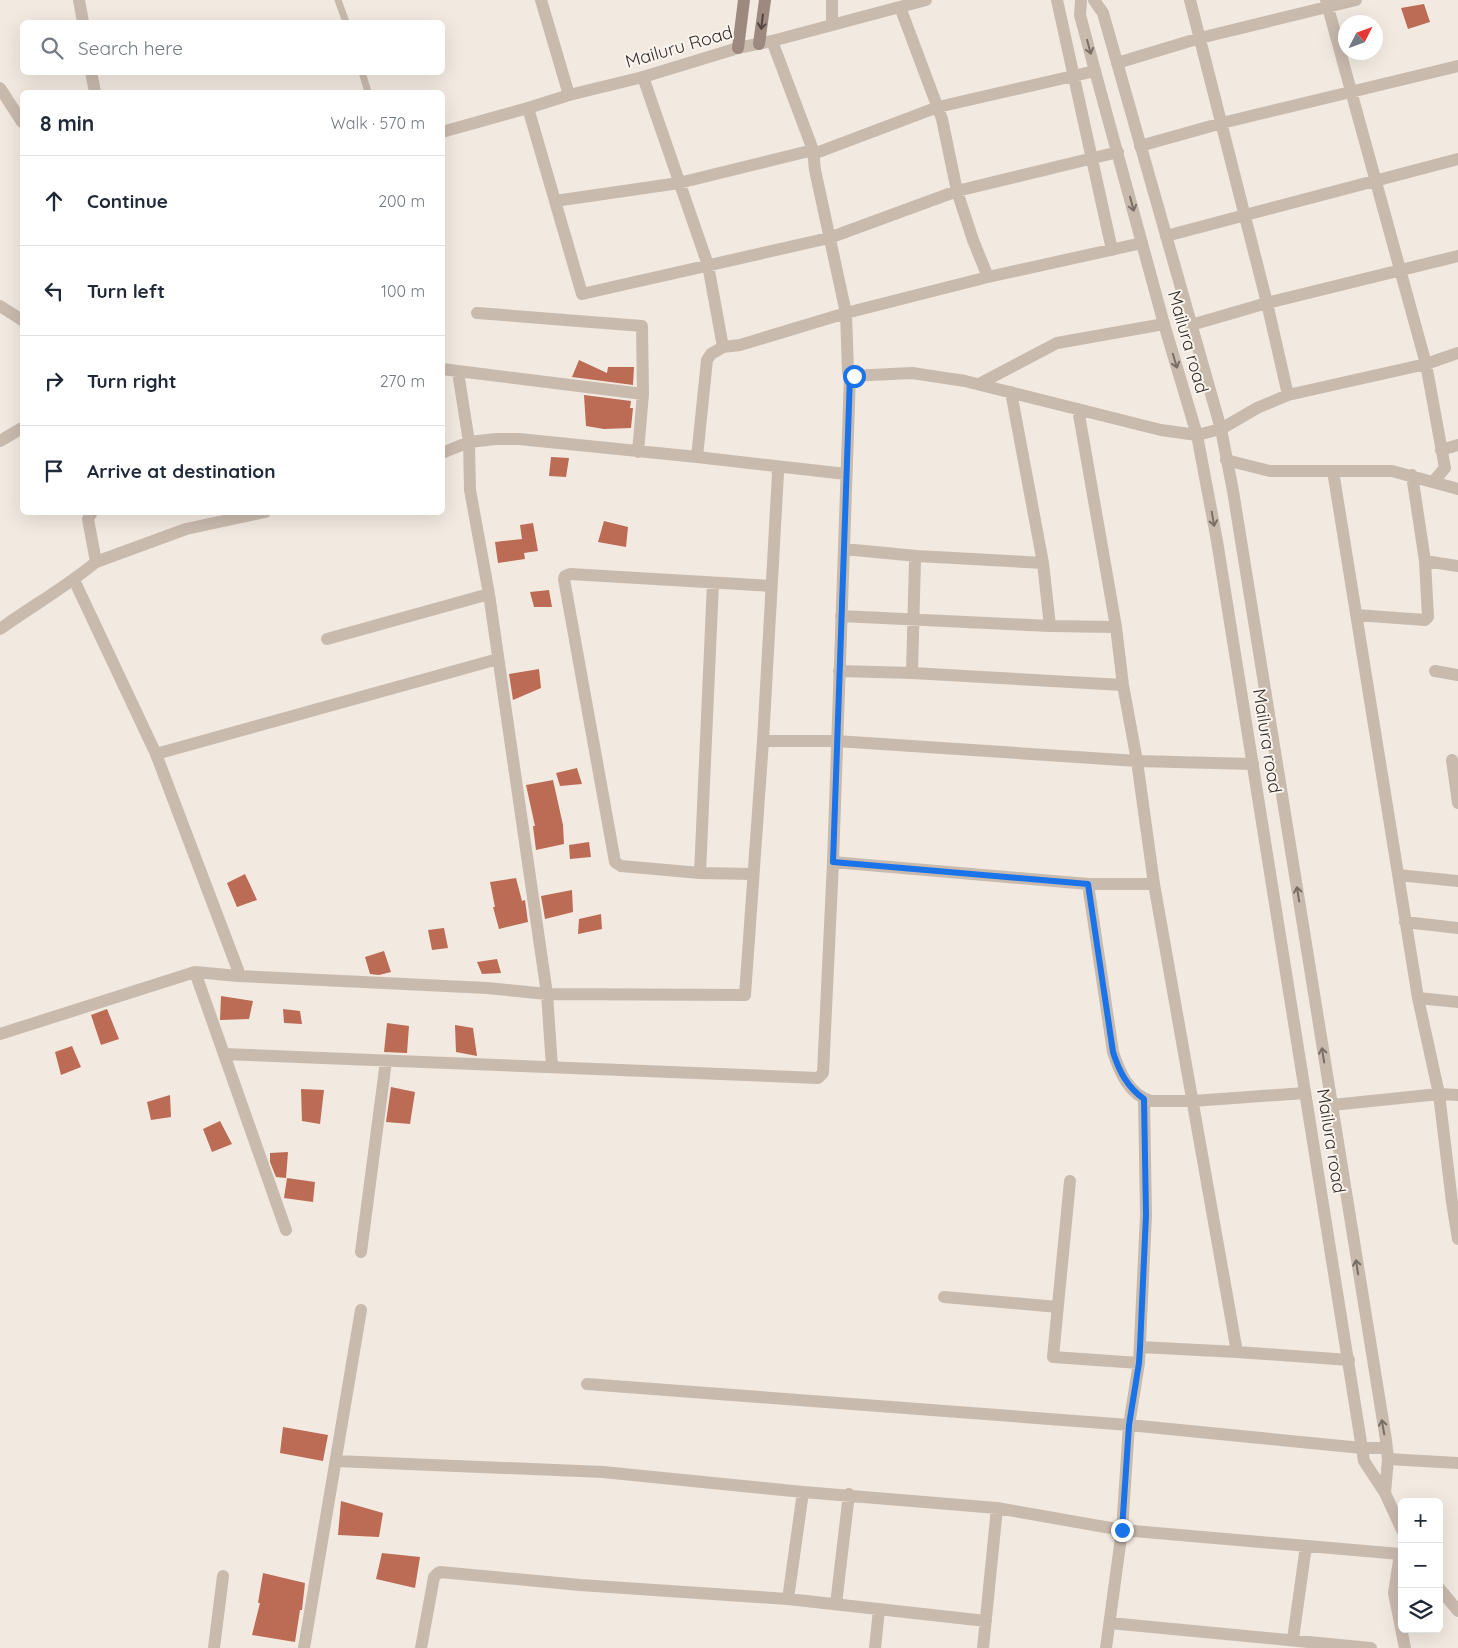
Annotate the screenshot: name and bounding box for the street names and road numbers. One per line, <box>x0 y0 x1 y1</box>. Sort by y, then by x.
street label: Mailuru Road <box>622 20 735 73</box>
street label: Mailura road <box>1163 288 1214 396</box>
street label: Mailura road <box>1248 687 1287 795</box>
street label: Mailura road <box>1312 1087 1351 1195</box>

